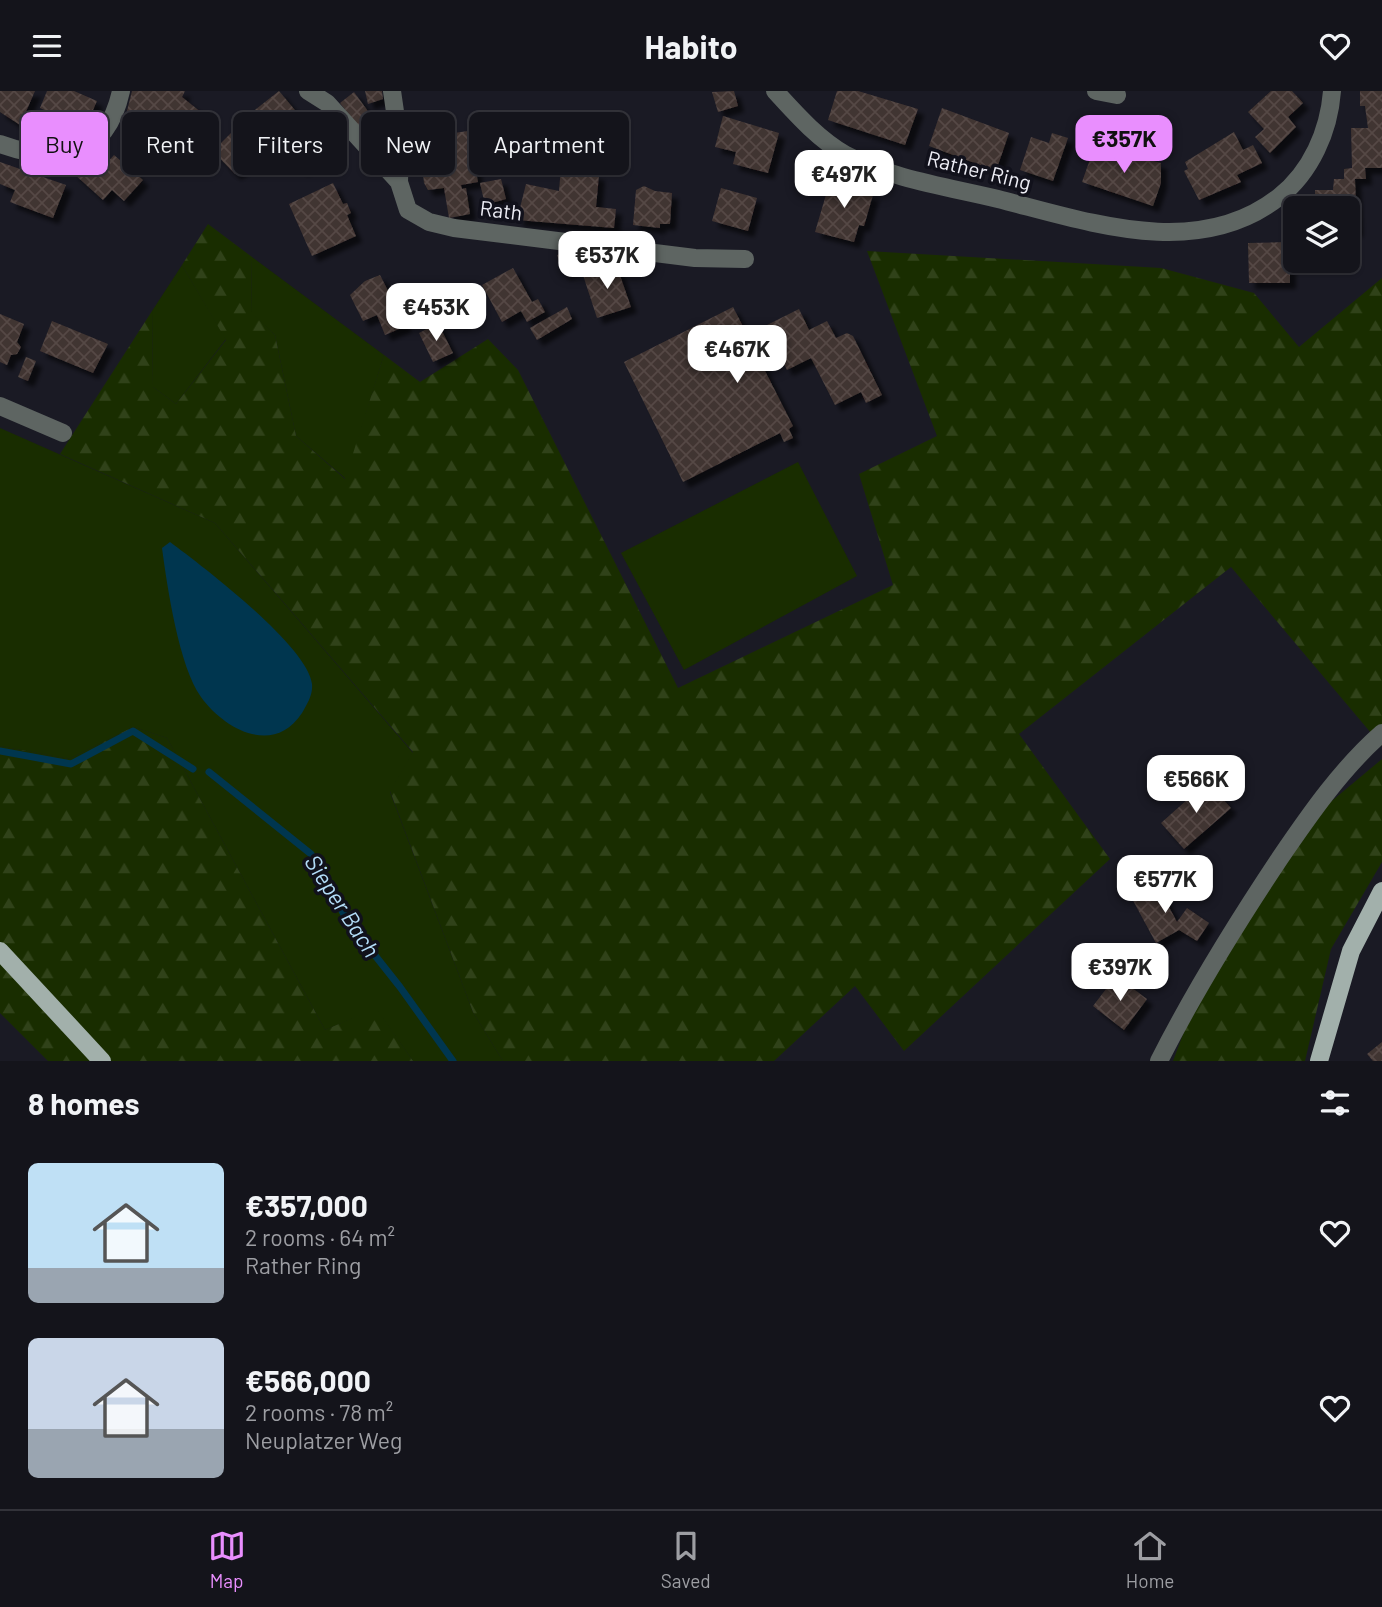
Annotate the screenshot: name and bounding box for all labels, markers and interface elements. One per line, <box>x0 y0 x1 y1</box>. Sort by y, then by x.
icon: menu <box>28 27 66 65</box>
text: Habito <box>644 27 738 65</box>
icon: heart <box>1316 27 1354 65</box>
chip: Buy <box>21 112 108 175</box>
chip: Rent <box>122 112 219 175</box>
chip: Filters <box>233 112 347 175</box>
chip: New <box>361 112 455 175</box>
chip: Apartment <box>469 112 629 175</box>
pin: €357K <box>1075 115 1173 175</box>
text: €357K <box>1091 124 1157 152</box>
street label: Rather Ring <box>925 145 1034 195</box>
pin: €497K <box>795 151 893 210</box>
text: €497K <box>811 159 877 187</box>
street label: Rath <box>479 195 524 225</box>
map controls <box>1283 196 1360 273</box>
button: layers <box>1283 196 1360 273</box>
pin: €537K <box>558 231 656 291</box>
text: €537K <box>574 240 640 268</box>
pin: €453K <box>387 283 485 343</box>
text: €453K <box>402 292 470 320</box>
pin: €467K <box>688 325 786 385</box>
text: €467K <box>704 334 770 362</box>
pin: €566K <box>1147 755 1245 815</box>
text: €566K <box>1163 764 1229 792</box>
water label: Sieper Bach <box>299 849 386 962</box>
pin: €577K <box>1116 855 1214 915</box>
text: €577K <box>1133 864 1197 892</box>
pin: €397K <box>1071 943 1169 1003</box>
text: €397K <box>1087 952 1153 980</box>
icon: filters <box>1316 1084 1354 1122</box>
text: 8 homes <box>28 1085 139 1121</box>
text: €357,000 <box>245 1187 368 1223</box>
icon: home <box>84 1191 168 1275</box>
icon: heart <box>1316 1214 1354 1252</box>
text: 2 rooms · 64 m² <box>245 1223 395 1251</box>
text: Rather Ring <box>245 1251 361 1279</box>
text: €566,000 <box>245 1362 371 1398</box>
icon: home <box>84 1366 168 1450</box>
icon: heart <box>1316 1389 1354 1427</box>
text: 2 rooms · 78 m² <box>245 1398 393 1426</box>
text: Neuplatzer Weg <box>245 1426 402 1454</box>
tab: Map <box>208 1527 246 1592</box>
tab: Saved <box>661 1527 711 1592</box>
tab: Home <box>1126 1527 1174 1592</box>

